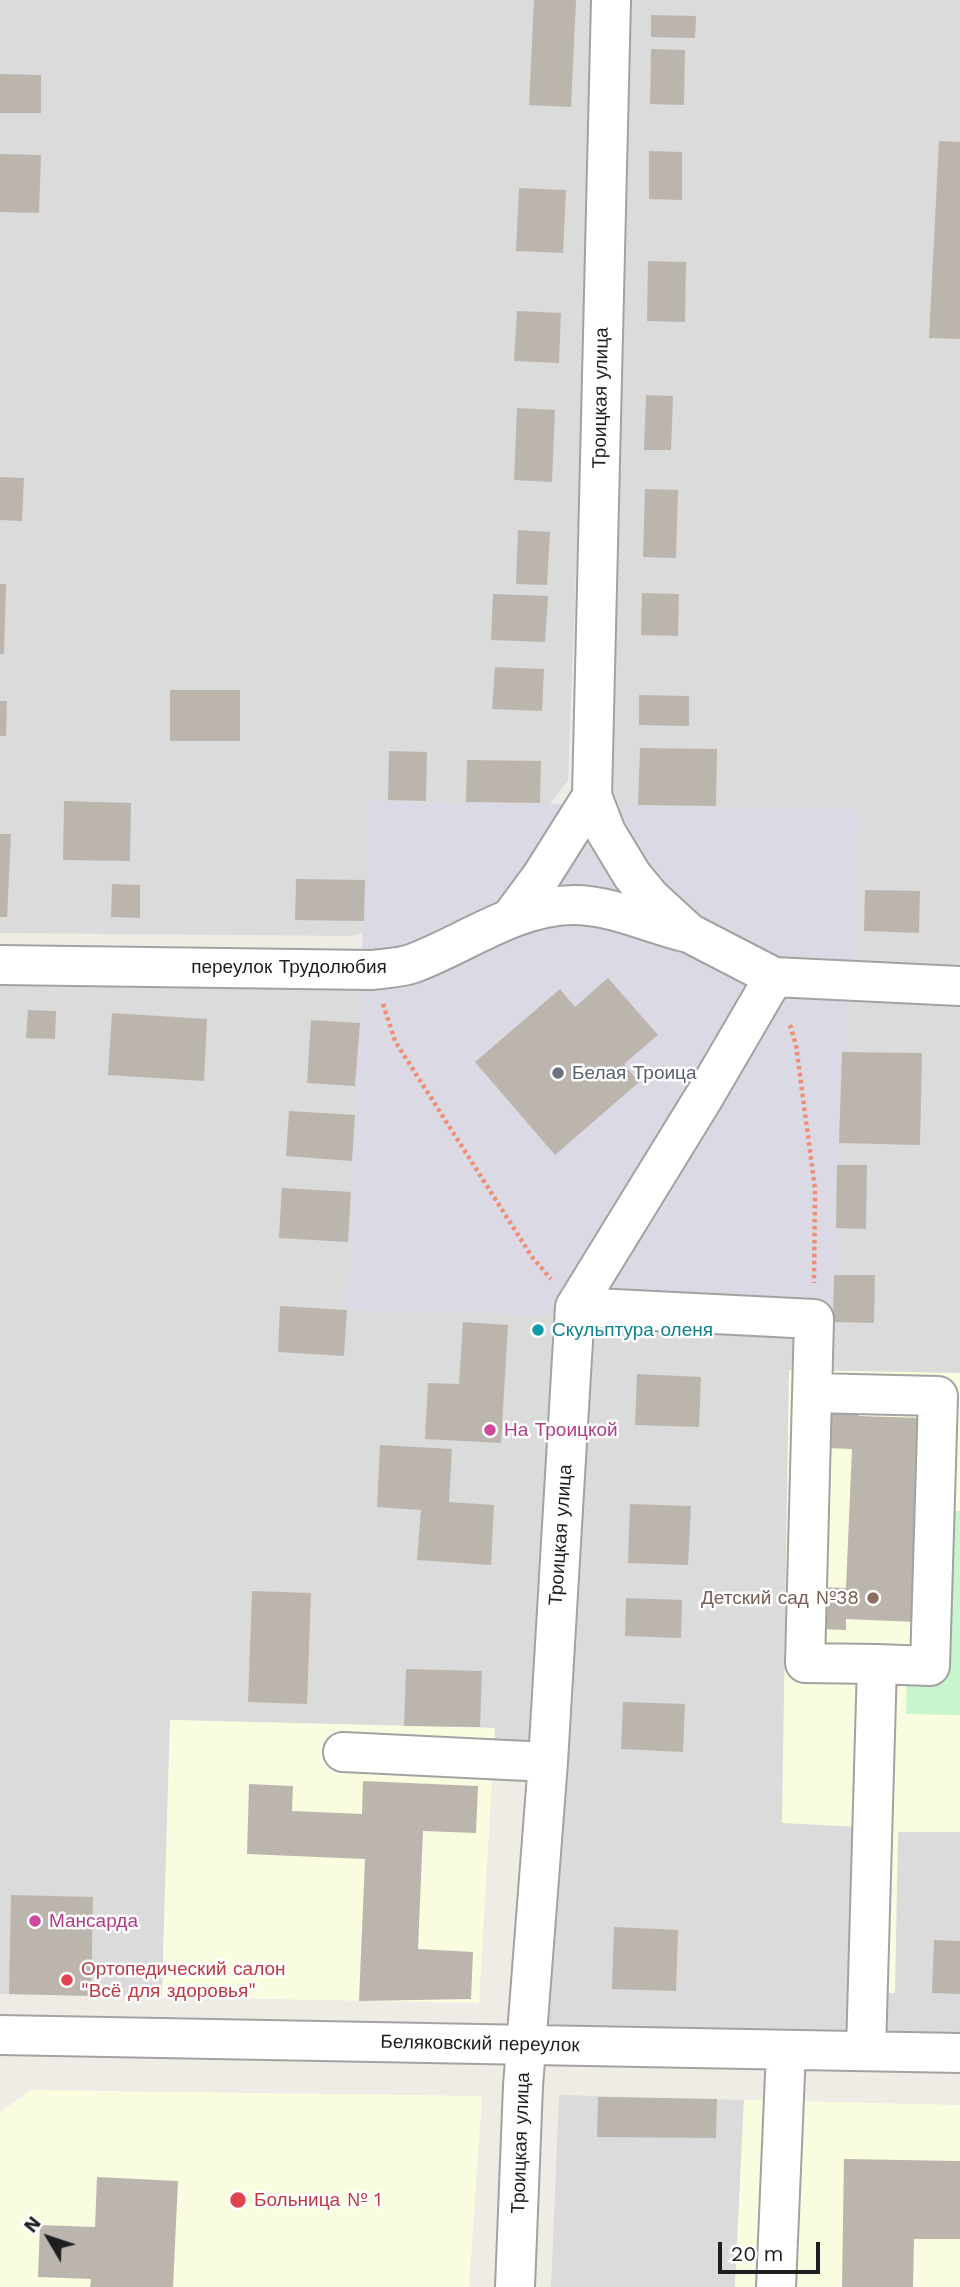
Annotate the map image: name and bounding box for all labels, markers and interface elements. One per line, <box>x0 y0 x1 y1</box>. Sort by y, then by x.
street label: Троицкая улица <box>588 327 614 469</box>
street label: переулок Трудолюбия <box>191 956 387 978</box>
place label: Белая Троица <box>572 1062 697 1084</box>
marker: Белая Троица <box>550 1065 566 1081</box>
place label: Скульптура оленя <box>552 1319 713 1341</box>
marker: Скульптура оленя <box>530 1322 546 1338</box>
place label: На Троицкой <box>504 1419 618 1441</box>
marker: На Троицкой <box>482 1422 498 1438</box>
street label: Троицкая улица <box>545 1464 577 1606</box>
place label: Детский сад №38 <box>701 1587 859 1609</box>
marker: Детский сад №38 <box>865 1590 881 1606</box>
place label: Мансарда <box>49 1910 138 1932</box>
marker: Мансарда <box>27 1913 43 1929</box>
place label: Ортопедический салон "Всё для здоровья" <box>81 1958 286 2002</box>
marker: Ортопедический салон "Всё для здоровья" <box>59 1972 75 1988</box>
street label: Беляковский переулок <box>380 2031 580 2057</box>
street label: Троицкая улица <box>507 2072 535 2214</box>
place label: Больница № 1 <box>254 2189 381 2211</box>
marker: Больница № 1 <box>228 2190 248 2210</box>
north arrow <box>14 2203 84 2273</box>
text: N <box>19 2212 46 2237</box>
scale bar <box>722 2228 824 2272</box>
text: 20 m <box>731 2241 783 2266</box>

